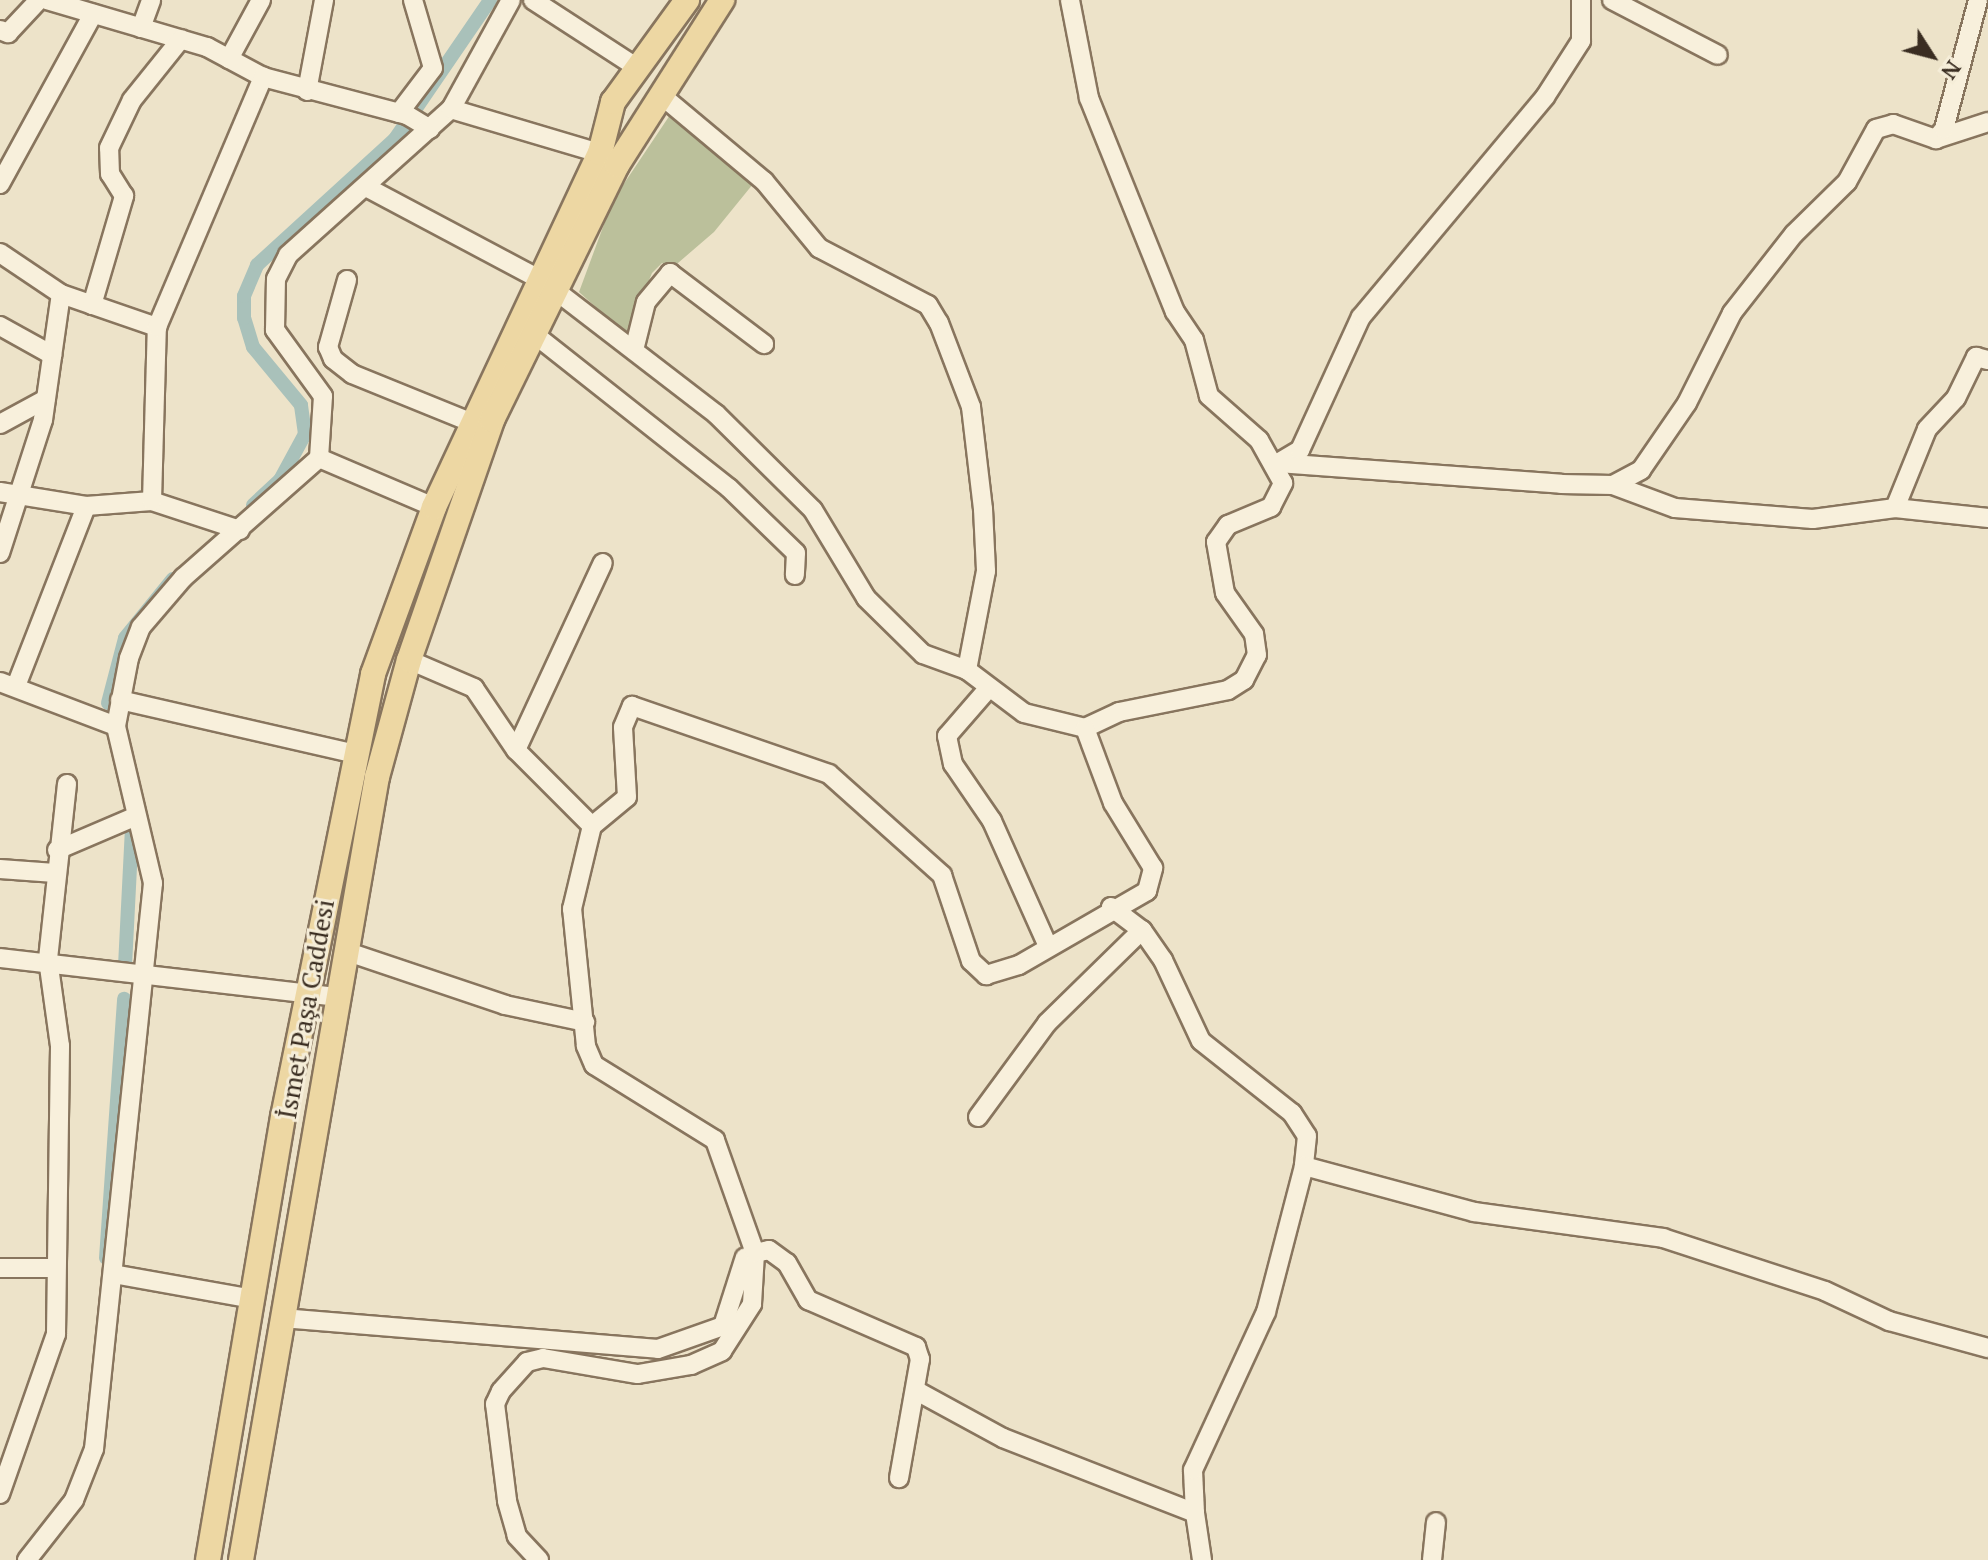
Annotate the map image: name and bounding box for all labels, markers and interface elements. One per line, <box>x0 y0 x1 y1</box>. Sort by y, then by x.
north arrow <box>1892 16 1972 96</box>
text: N <box>1935 55 1968 86</box>
street label: İsmet Paşa Caddesi <box>271 897 341 1121</box>

